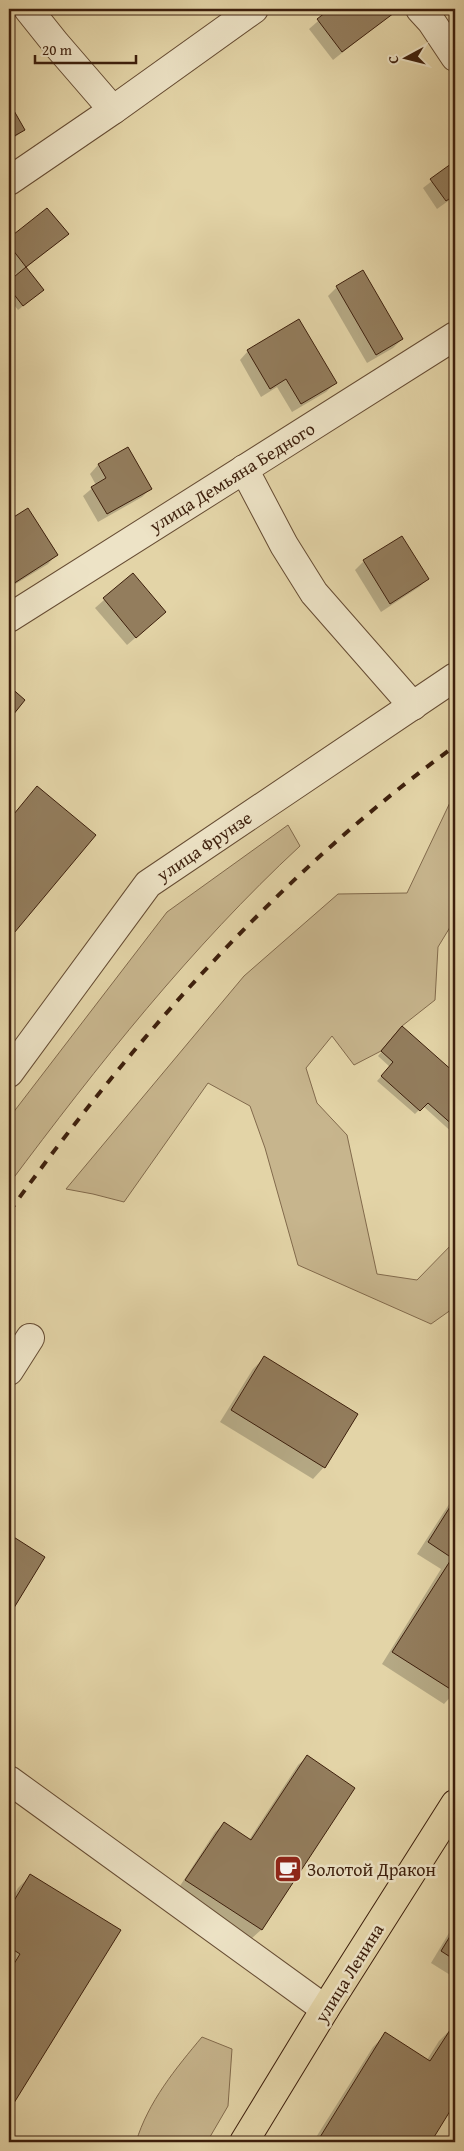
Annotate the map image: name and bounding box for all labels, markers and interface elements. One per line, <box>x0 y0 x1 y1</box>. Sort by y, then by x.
scale bar <box>35 32 136 64</box>
north arrow <box>382 32 432 82</box>
text: 20 m <box>42 39 73 60</box>
text: С <box>383 54 404 65</box>
street label: улица Демьяна Бедного <box>143 415 320 540</box>
street label: улица Фрунзе <box>150 804 257 888</box>
cafe icon: Золотой Дракон <box>273 1854 303 1884</box>
place label: Золотой Дракон <box>307 1856 436 1883</box>
street label: улица Ленина <box>307 1918 391 2029</box>

